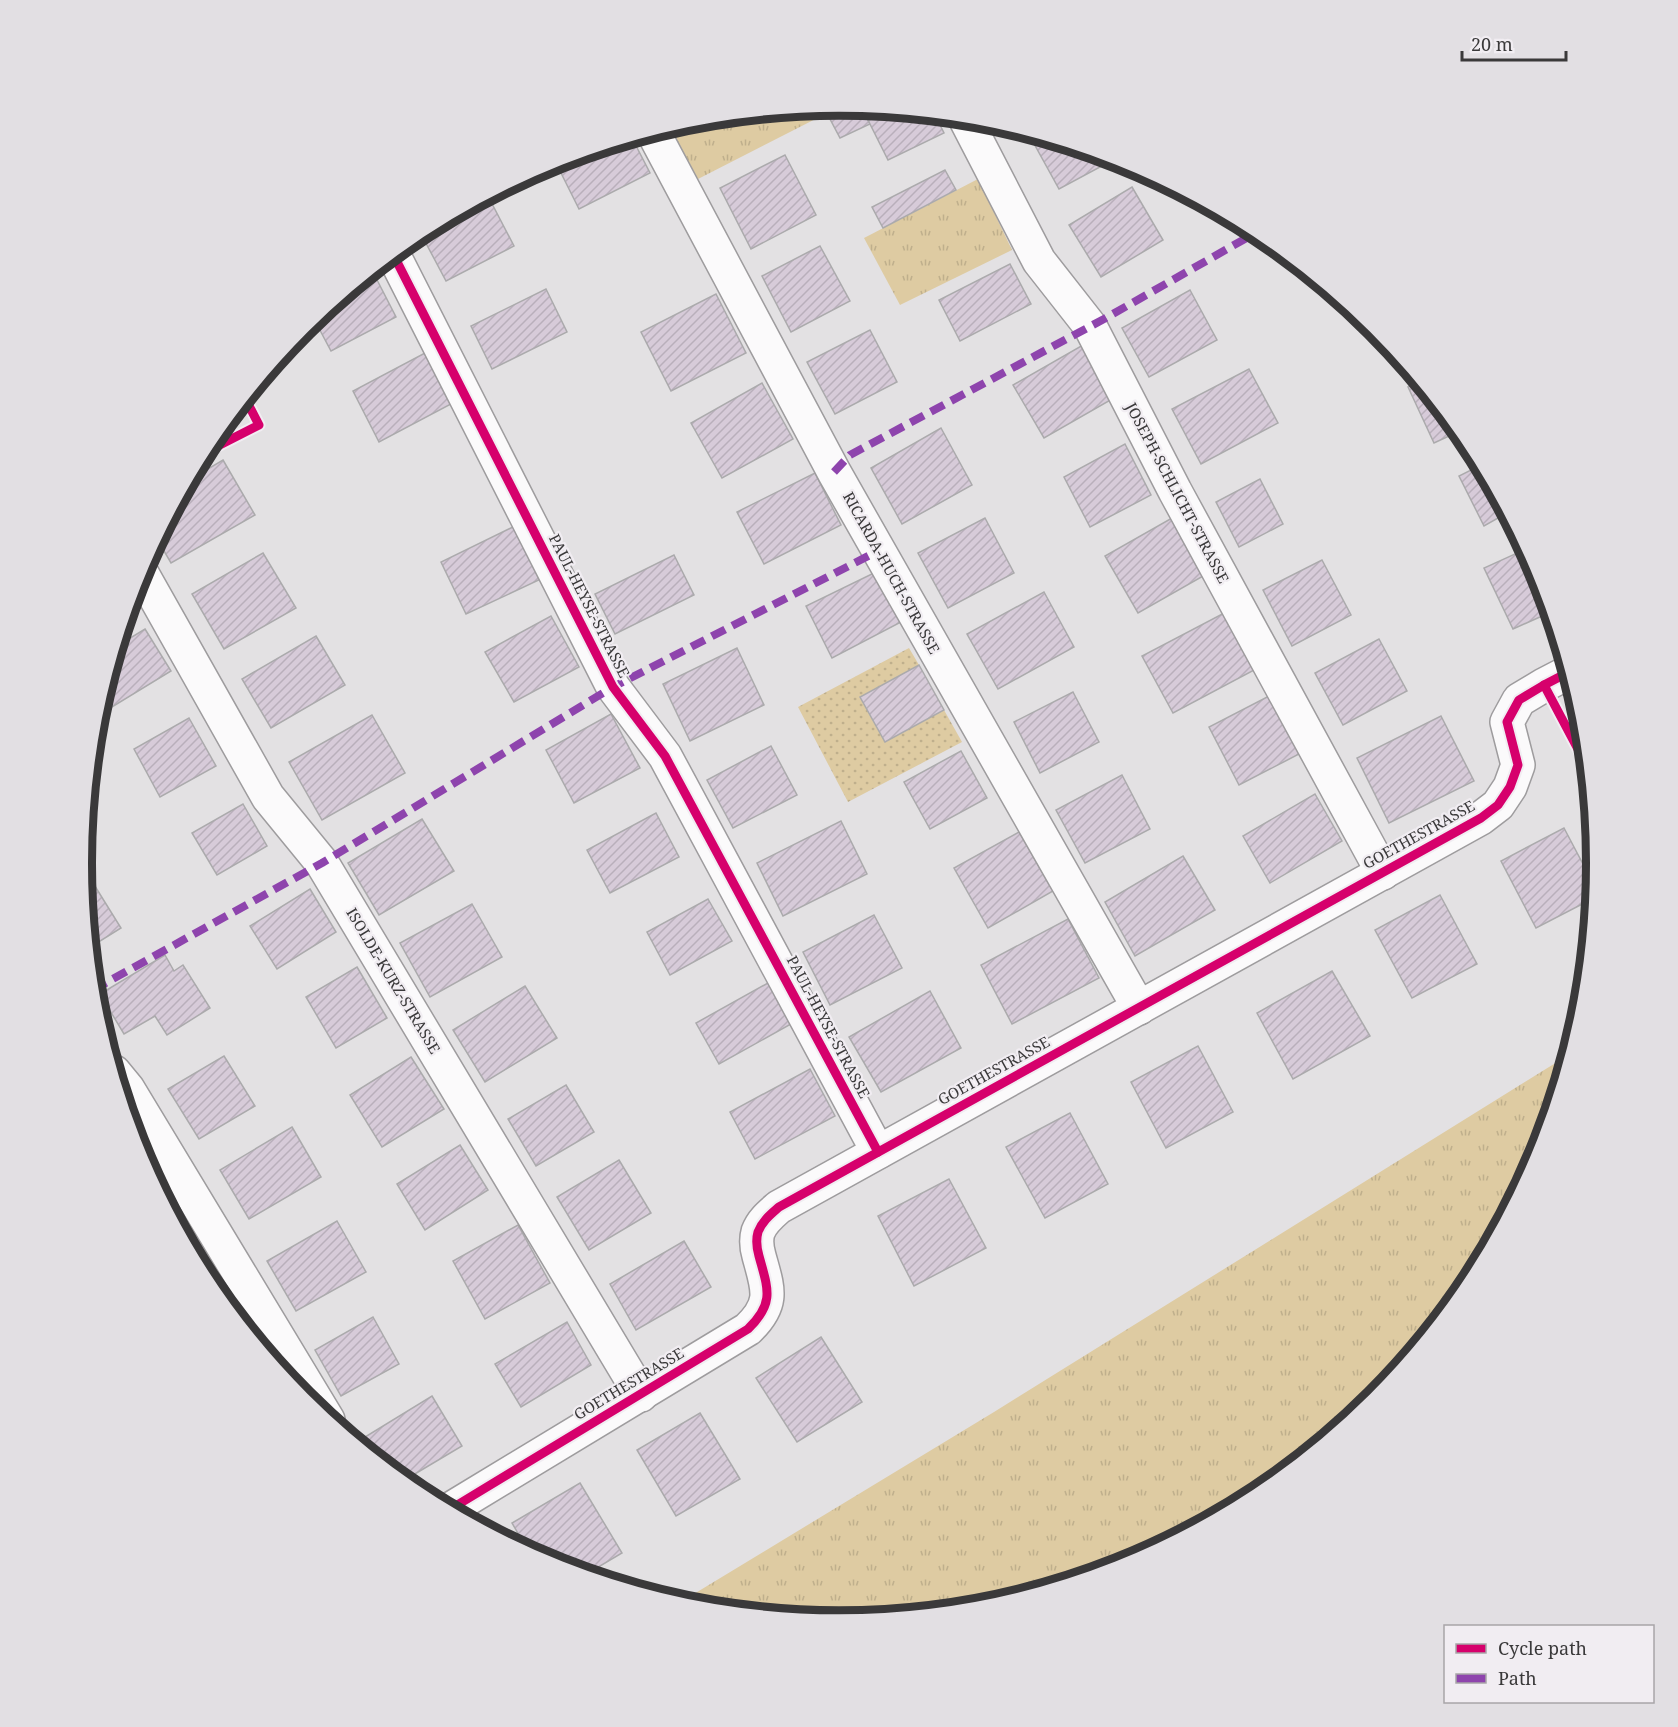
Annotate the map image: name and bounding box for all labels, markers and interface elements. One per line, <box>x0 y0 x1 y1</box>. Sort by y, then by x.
scale bar <box>1462 24 1566 62</box>
text: 20 m <box>1471 32 1513 56</box>
street label: JOSEPH-SCHLICHT-STRASSE <box>1121 398 1234 586</box>
street label: RICARDA-HUCH-STRASSE <box>839 488 945 657</box>
street label: PAUL-HEYSE-STRASSE <box>545 530 635 681</box>
street label: GOETHESTRASSE <box>1359 795 1478 873</box>
street label: ISOLDE-KURZ-STRASSE <box>342 904 445 1057</box>
street label: PAUL-HEYSE-STRASSE <box>783 952 875 1101</box>
street label: GOETHESTRASSE <box>934 1031 1053 1109</box>
street label: GOETHESTRASSE <box>570 1342 687 1424</box>
legend <box>1444 1625 1654 1703</box>
text: Cycle path <box>1498 1636 1587 1660</box>
text: Path <box>1498 1666 1537 1690</box>

